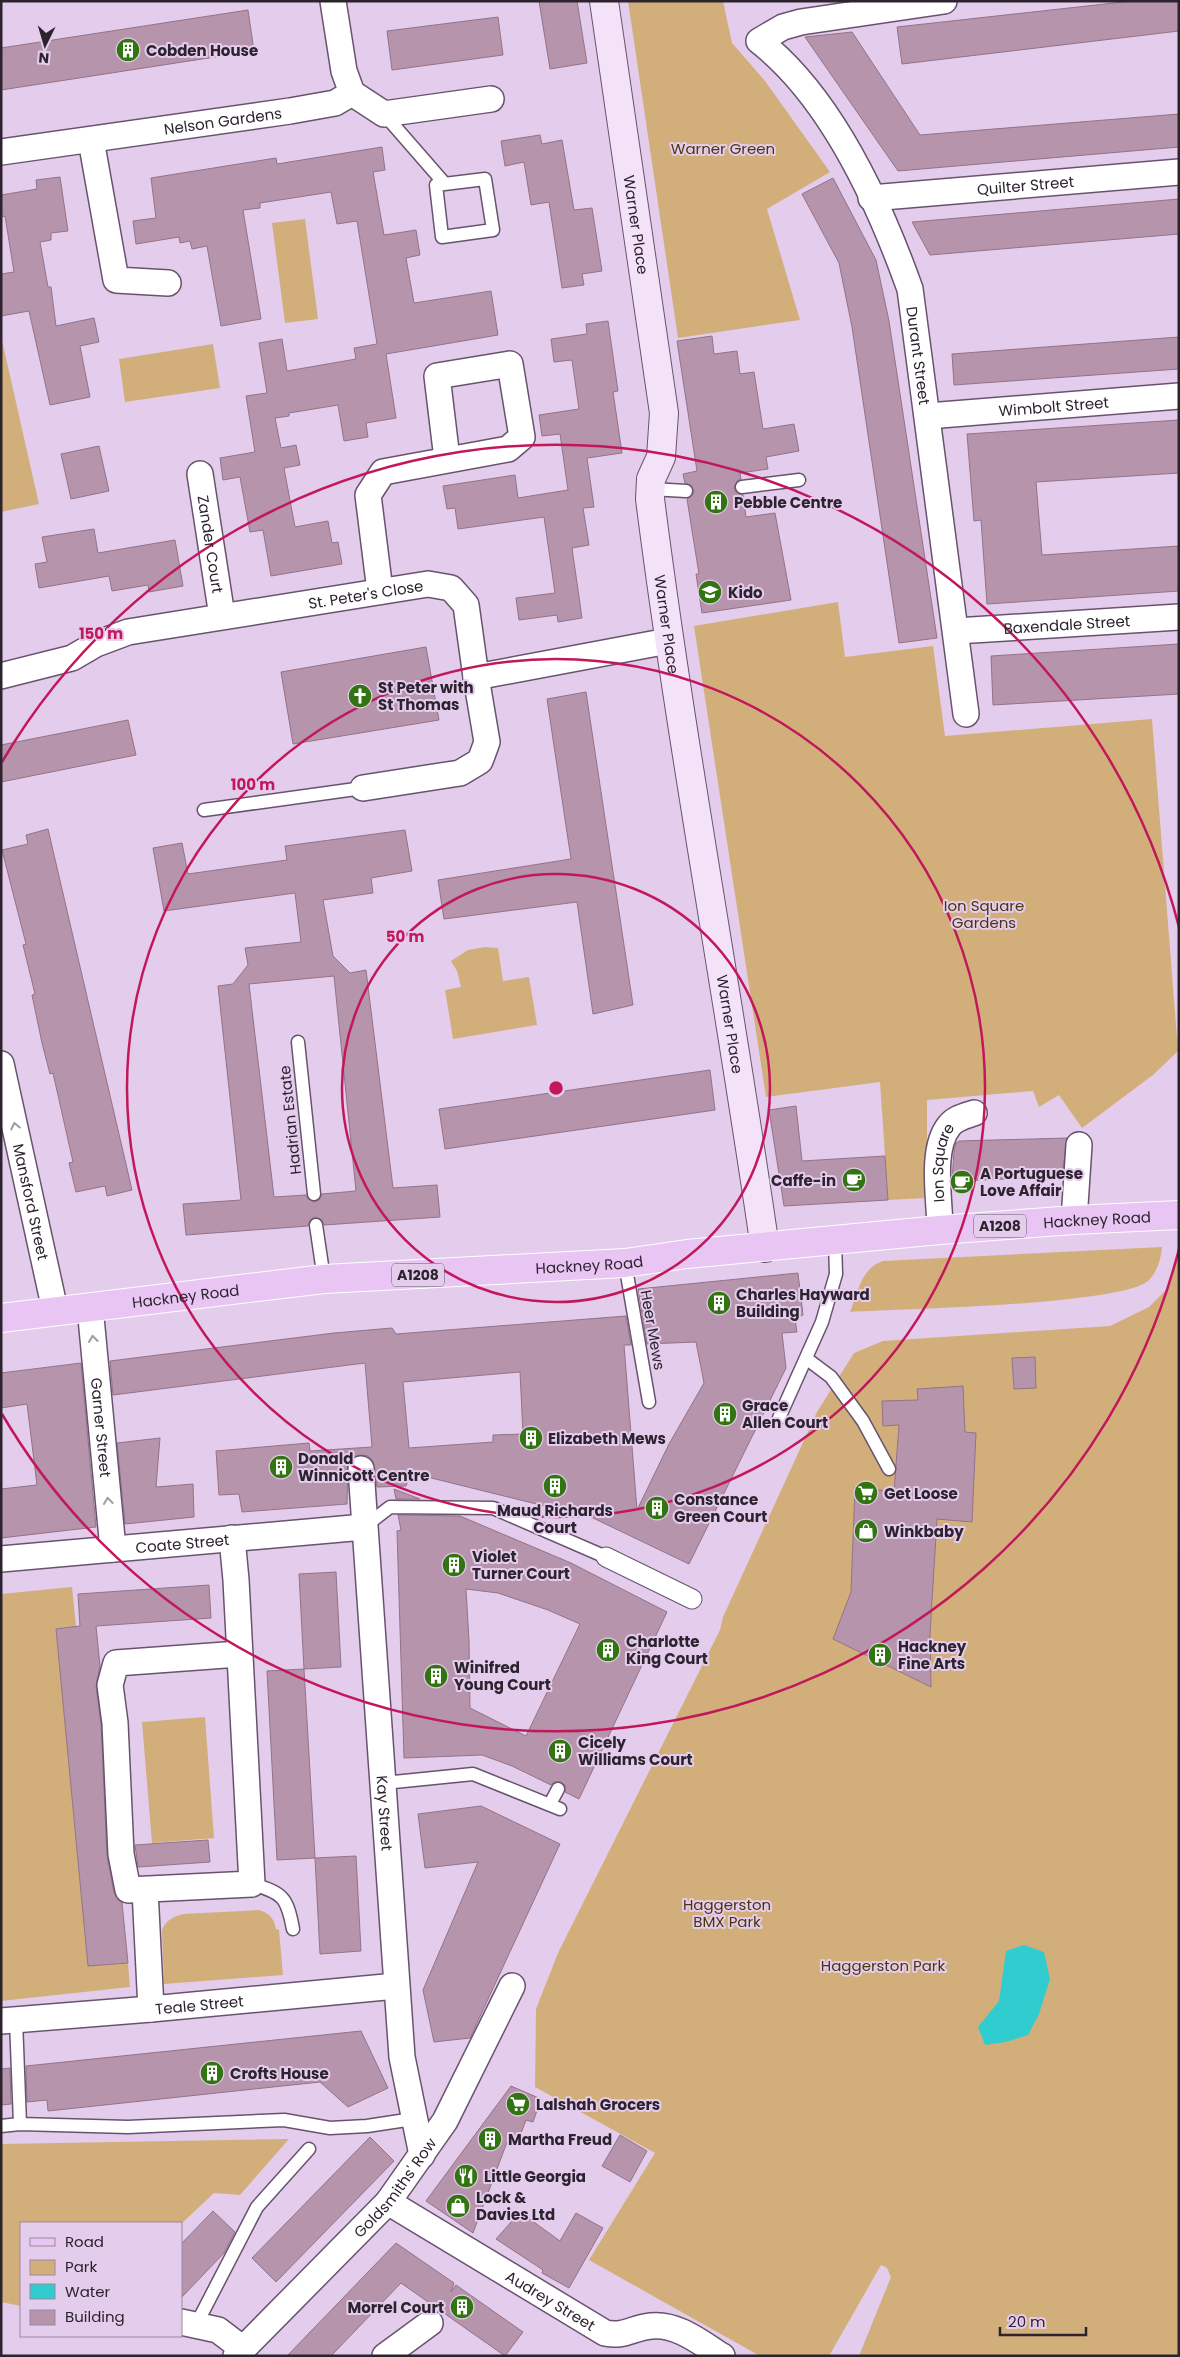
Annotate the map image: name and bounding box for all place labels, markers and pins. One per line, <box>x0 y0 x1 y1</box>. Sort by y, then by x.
building icon: Cobden House <box>115 37 141 63</box>
place label: Cobden House <box>146 40 258 61</box>
building icon: Pebble Centre <box>703 489 729 515</box>
place label: Pebble Centre <box>734 492 842 513</box>
school or university icon: Kido <box>697 579 723 605</box>
place label: Kido <box>728 582 763 603</box>
place label: St Peter with St Thomas <box>378 677 474 715</box>
church icon: St Peter with St Thomas <box>347 683 373 709</box>
centre of rings <box>547 1079 565 1097</box>
place label: A Portuguese Love Affair <box>980 1163 1083 1201</box>
cafe icon: Caffe-in <box>841 1167 867 1193</box>
cafe icon: A Portuguese Love Affair <box>949 1169 975 1195</box>
place label: Caffe-in <box>771 1170 836 1191</box>
place label: Charles Hayward Building <box>736 1284 870 1322</box>
building icon: Charles Hayward Building <box>706 1290 732 1316</box>
place label: Grace Allen Court <box>742 1395 828 1433</box>
building icon: Grace Allen Court <box>712 1401 738 1427</box>
building icon: Elizabeth Mews <box>518 1425 544 1451</box>
place label: Elizabeth Mews <box>548 1428 666 1449</box>
place label: Donald Winnicott Centre <box>298 1448 429 1486</box>
building icon: Donald Winnicott Centre <box>268 1454 294 1480</box>
building icon: Maud Richards Court <box>542 1473 568 1499</box>
supermarket icon: Get Loose <box>853 1480 879 1506</box>
place label: Get Loose <box>884 1483 958 1504</box>
place label: Constance Green Court <box>674 1489 767 1527</box>
building icon: Constance Green Court <box>644 1495 670 1521</box>
place label: Maud Richards Court <box>497 1500 613 1538</box>
shop icon: Winkbaby <box>853 1518 879 1544</box>
place label: Winkbaby <box>884 1521 964 1542</box>
place label: Violet Turner Court <box>472 1546 570 1584</box>
building icon: Violet Turner Court <box>441 1552 467 1578</box>
place label: Charlotte King Court <box>626 1631 708 1669</box>
place label: Hackney Fine Arts <box>898 1636 967 1674</box>
building icon: Charlotte King Court <box>595 1637 621 1663</box>
building icon: Hackney Fine Arts <box>867 1642 893 1668</box>
place label: Winifred Young Court <box>454 1657 551 1695</box>
building icon: Winifred Young Court <box>423 1663 449 1689</box>
place label: Cicely Williams Court <box>578 1732 693 1770</box>
building icon: Cicely Williams Court <box>547 1738 573 1764</box>
building icon: Crofts House <box>199 2060 225 2086</box>
place label: Crofts House <box>230 2063 329 2084</box>
supermarket icon: Lalshah Grocers <box>505 2091 531 2117</box>
place label: Lalshah Grocers <box>536 2094 660 2115</box>
building icon: Martha Freud <box>477 2126 503 2152</box>
place label: Martha Freud <box>508 2129 612 2150</box>
restaurant icon: Little Georgia <box>453 2163 479 2189</box>
place label: Little Georgia <box>484 2166 586 2187</box>
place label: Lock & Davies Ltd <box>476 2187 555 2225</box>
shop icon: Lock & Davies Ltd <box>445 2193 471 2219</box>
building icon: Morrel Court <box>449 2294 475 2320</box>
place label: Morrel Court <box>347 2297 444 2318</box>

